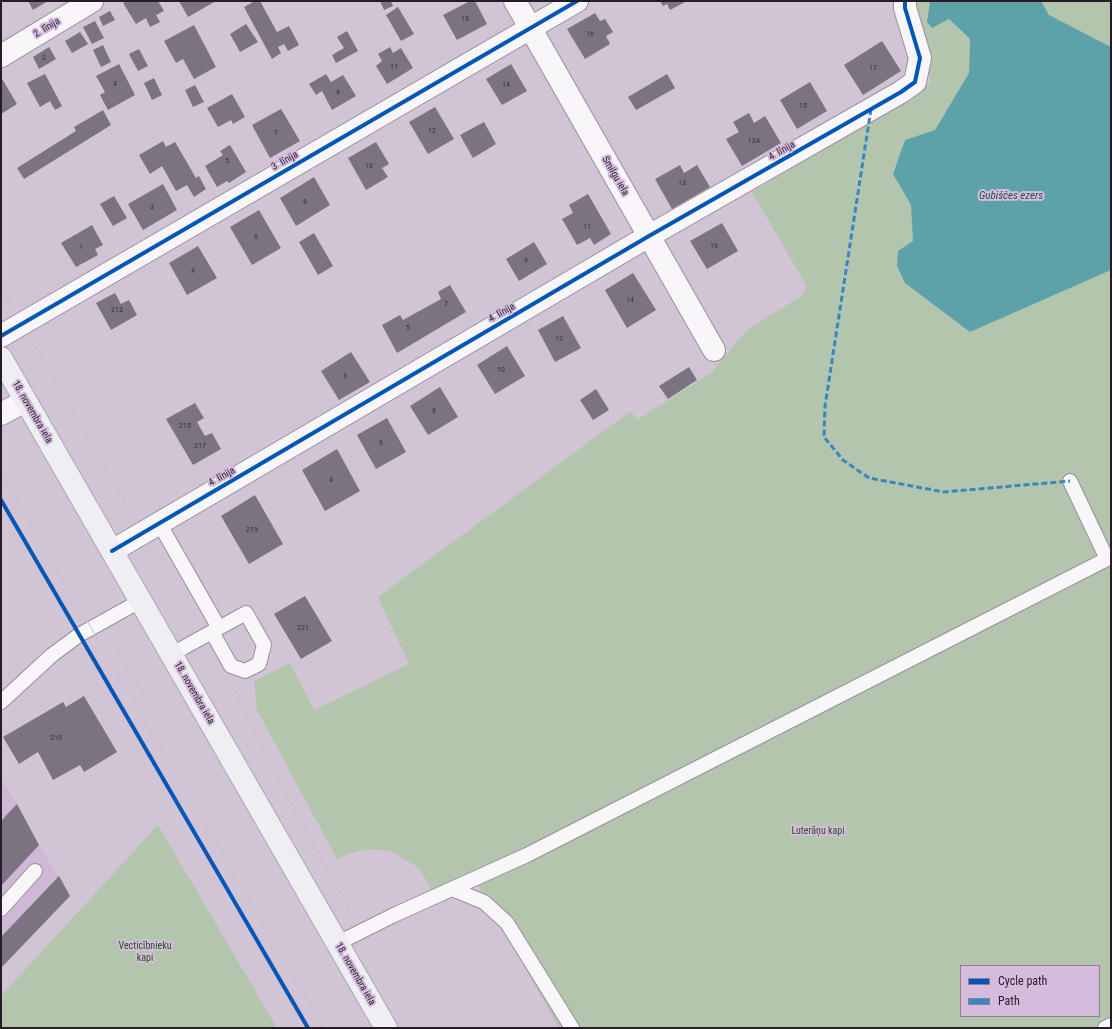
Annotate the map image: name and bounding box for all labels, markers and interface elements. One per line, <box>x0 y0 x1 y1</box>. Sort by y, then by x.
house number: 13 <box>461 14 469 24</box>
street label: 2. līnija <box>32 15 62 41</box>
house number: 16 <box>586 29 594 39</box>
house number: 2 <box>42 53 46 63</box>
house number: 11 <box>390 62 398 72</box>
house number: 17 <box>869 63 877 73</box>
house number: 4 <box>113 79 117 89</box>
house number: 14 <box>502 80 510 90</box>
house number: 9 <box>336 88 340 98</box>
house number: 15 <box>799 101 807 111</box>
house number: 12 <box>428 126 436 136</box>
house number: 7 <box>274 128 278 138</box>
house number: 13A <box>748 136 760 146</box>
street label: 4. līnija <box>767 139 797 163</box>
street label: 3. līnija <box>270 149 300 173</box>
street label: Smilgu iela <box>599 154 631 198</box>
house number: 5 <box>225 156 229 166</box>
house number: 10 <box>365 161 373 171</box>
house number: 13 <box>678 178 686 188</box>
water label: Gubiščes ezers <box>979 189 1043 203</box>
house number: 8 <box>303 197 307 207</box>
house number: 3 <box>150 202 154 212</box>
house number: 11 <box>583 222 591 232</box>
house number: 6 <box>254 232 258 242</box>
house number: 16 <box>710 241 718 251</box>
house number: 1 <box>79 242 83 252</box>
house number: 9 <box>524 256 528 266</box>
house number: 4 <box>191 266 195 276</box>
house number: 14 <box>626 295 634 305</box>
house number: 7 <box>444 299 448 309</box>
street label: 4. līnija <box>487 301 517 325</box>
house number: 213 <box>111 305 123 315</box>
house number: 5 <box>406 323 410 333</box>
house number: 12 <box>555 334 563 344</box>
house number: 10 <box>497 365 505 375</box>
house number: 3 <box>343 371 347 381</box>
street label: 18. novembra iela <box>9 379 55 445</box>
house number: 8 <box>432 406 436 416</box>
house number: 215 <box>179 421 191 431</box>
house number: 6 <box>379 438 383 448</box>
house number: 217 <box>194 441 206 451</box>
street label: 4. līnija <box>207 465 237 489</box>
house number: 4 <box>329 475 333 485</box>
house number: 219 <box>246 525 258 535</box>
house number: 221 <box>297 623 309 633</box>
street label: 18. novembra iela <box>171 660 217 726</box>
house number: 210 <box>50 733 62 743</box>
park label: Luterāņu kapi <box>791 825 845 837</box>
park label: Vecticībnieku kapi <box>118 940 172 964</box>
street label: 18. novembra iela <box>332 941 378 1007</box>
legend <box>960 965 1100 1017</box>
text: Cycle path <box>998 974 1047 988</box>
text: Path <box>998 994 1020 1008</box>

